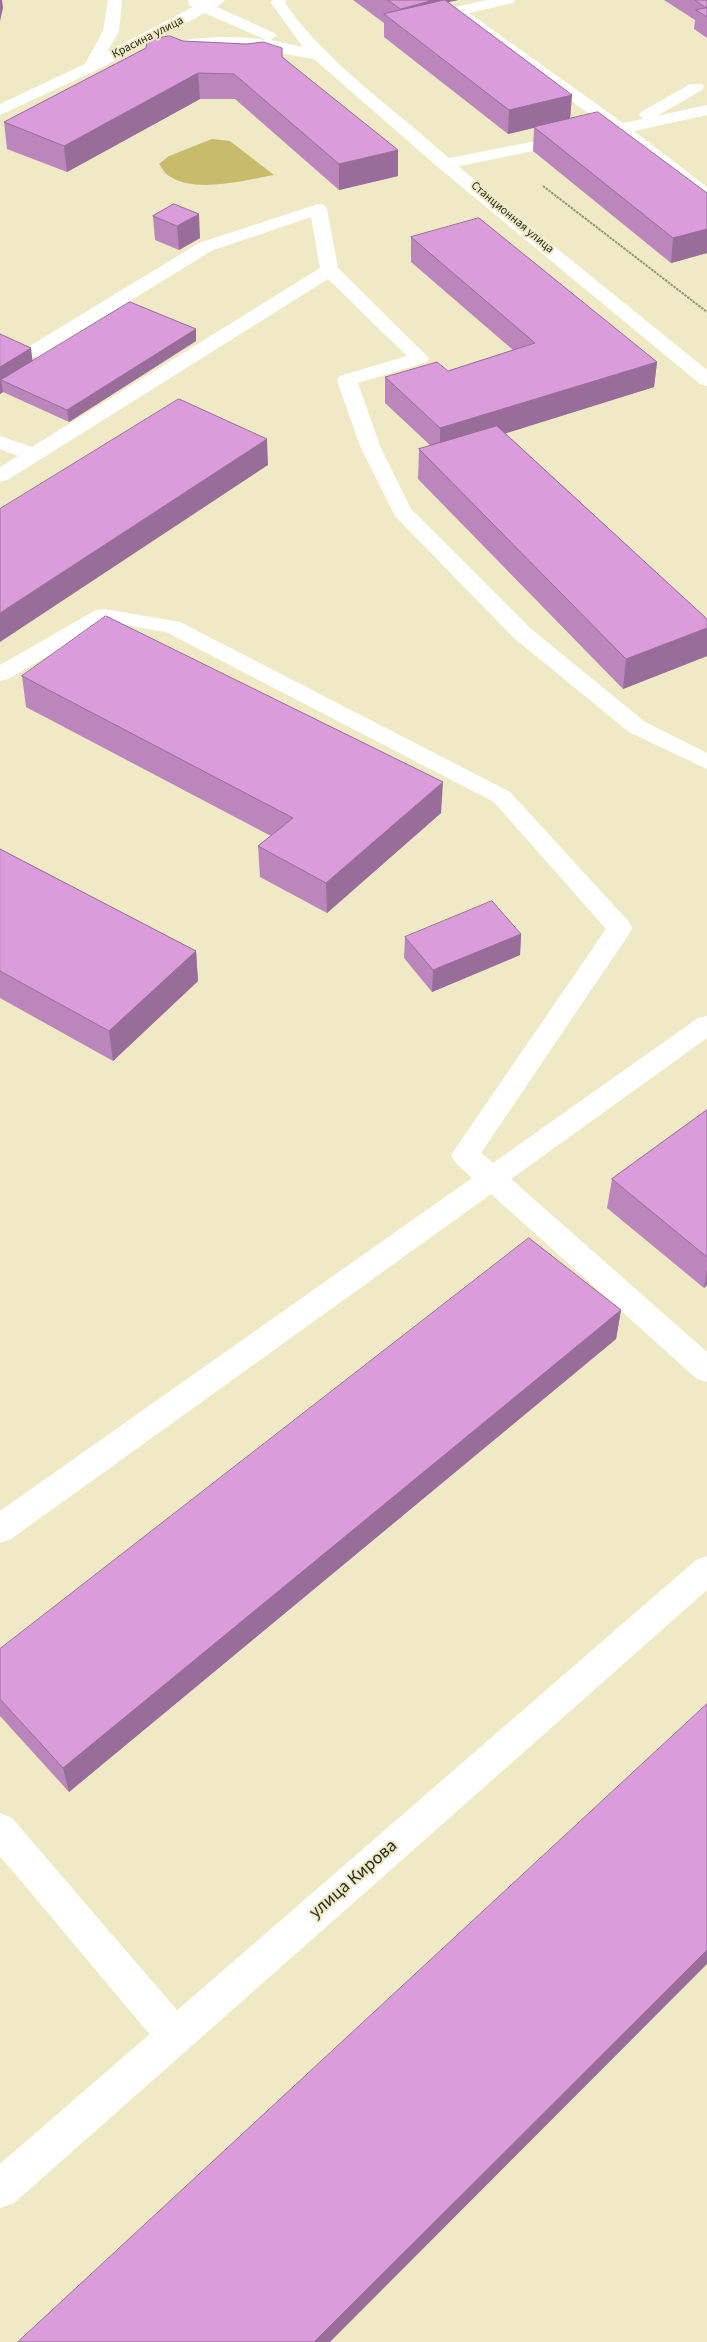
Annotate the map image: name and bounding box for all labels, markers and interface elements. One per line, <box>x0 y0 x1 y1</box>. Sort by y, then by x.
street label: Красина улица <box>110 14 186 62</box>
street label: Станционная улица <box>467 179 557 257</box>
street label: улица Кирова <box>306 1836 402 1924</box>

